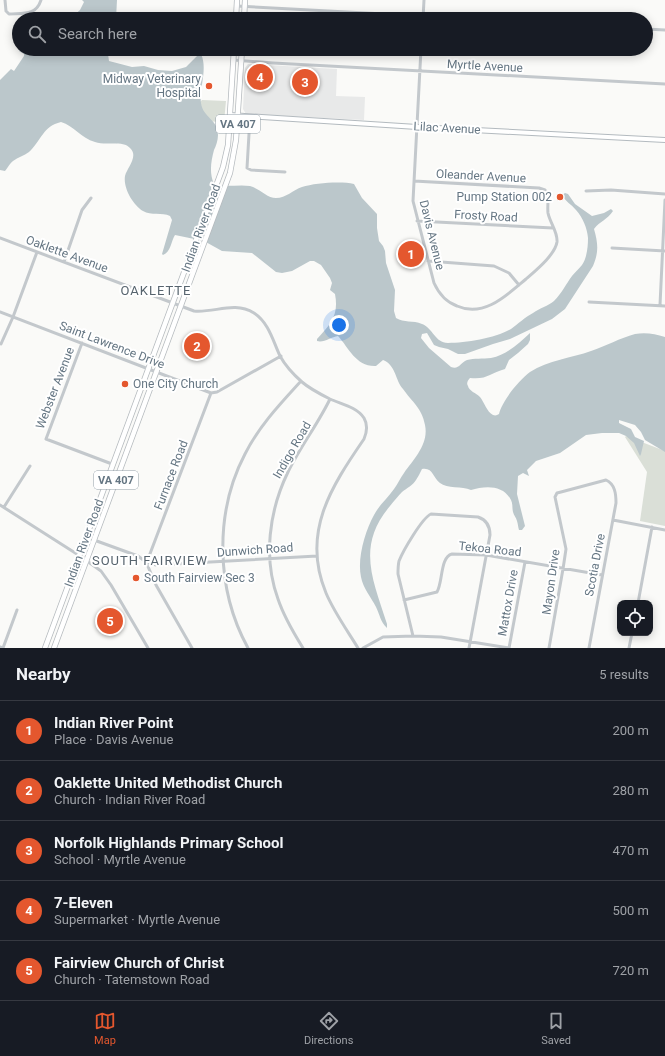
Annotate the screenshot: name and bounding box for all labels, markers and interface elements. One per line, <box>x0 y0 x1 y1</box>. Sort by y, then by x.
search box <box>12 12 653 56</box>
icon: search <box>26 23 48 45</box>
text: Search here <box>58 25 137 43</box>
street label: Myrtle Avenue <box>447 57 523 75</box>
pin: 4 <box>247 62 273 92</box>
pin: 3 <box>292 67 318 97</box>
place label: Midway Veterinary Hospital <box>103 72 201 100</box>
marker: Midway Veterinary Hospital <box>204 81 214 91</box>
road number: VA 407 <box>216 115 260 133</box>
street label: Lilac Avenue <box>413 119 481 137</box>
street label: Oleander Avenue <box>436 167 526 185</box>
street label: Indian River Road <box>179 182 223 274</box>
place label: Pump Station 002 <box>456 190 552 204</box>
marker: Pump Station 002 <box>555 192 565 202</box>
street label: Davis Avenue <box>417 199 447 271</box>
street label: Frosty Road <box>454 207 518 225</box>
street label: Oaklette Avenue <box>24 233 110 275</box>
pin: 1 <box>398 239 424 269</box>
district label: OAKLETTE <box>121 283 191 298</box>
your location <box>329 315 349 335</box>
street label: Saint Lawrence Drive <box>57 318 167 372</box>
pin: 2 <box>184 331 210 361</box>
street label: Webster Avenue <box>33 345 77 431</box>
place label: One City Church <box>133 377 218 391</box>
marker: One City Church <box>120 379 130 389</box>
street label: Indigo Road <box>270 419 314 481</box>
street label: Furnace Road <box>151 438 191 512</box>
road number: VA 407 <box>94 471 138 489</box>
street label: Indian River Road <box>62 497 106 589</box>
street label: Scotia Drive <box>582 532 608 598</box>
street label: Tekoa Road <box>458 539 522 559</box>
street label: Dunwich Road <box>216 540 294 560</box>
street label: Mayon Drive <box>539 548 563 616</box>
district label: SOUTH FAIRVIEW <box>92 553 208 568</box>
street label: Mattox Drive <box>495 569 521 637</box>
place label: South Fairview Sec 3 <box>144 571 255 585</box>
marker: South Fairview Sec 3 <box>131 573 141 583</box>
map controls <box>617 600 653 636</box>
button: locate <box>617 600 653 636</box>
pin: 5 <box>97 606 123 636</box>
text: Nearby <box>16 664 71 684</box>
text: 5 results <box>599 667 649 682</box>
text: Indian River Point <box>54 714 173 732</box>
text: 1 <box>25 723 33 738</box>
text: 200 m <box>612 723 649 738</box>
text: Place · Davis Avenue <box>54 732 173 747</box>
text: Oaklette United Methodist Church <box>54 774 282 792</box>
text: 2 <box>25 783 33 798</box>
text: 280 m <box>612 783 649 798</box>
text: Church · Indian River Road <box>54 792 205 807</box>
text: Norfolk Highlands Primary School <box>54 834 283 852</box>
text: 3 <box>25 843 33 858</box>
text: 470 m <box>612 843 649 858</box>
text: School · Myrtle Avenue <box>54 852 186 867</box>
text: 7-Eleven <box>54 894 113 912</box>
text: 4 <box>25 903 33 918</box>
text: 500 m <box>612 903 649 918</box>
text: Supermarket · Myrtle Avenue <box>54 912 220 927</box>
text: Fairview Church of Christ <box>54 954 224 972</box>
text: 5 <box>25 963 33 978</box>
text: 720 m <box>612 963 649 978</box>
text: Church · Tatemstown Road <box>54 972 210 987</box>
tab: Map <box>94 1010 116 1047</box>
tab: Directions <box>304 1010 353 1047</box>
tab: Saved <box>541 1010 571 1047</box>

